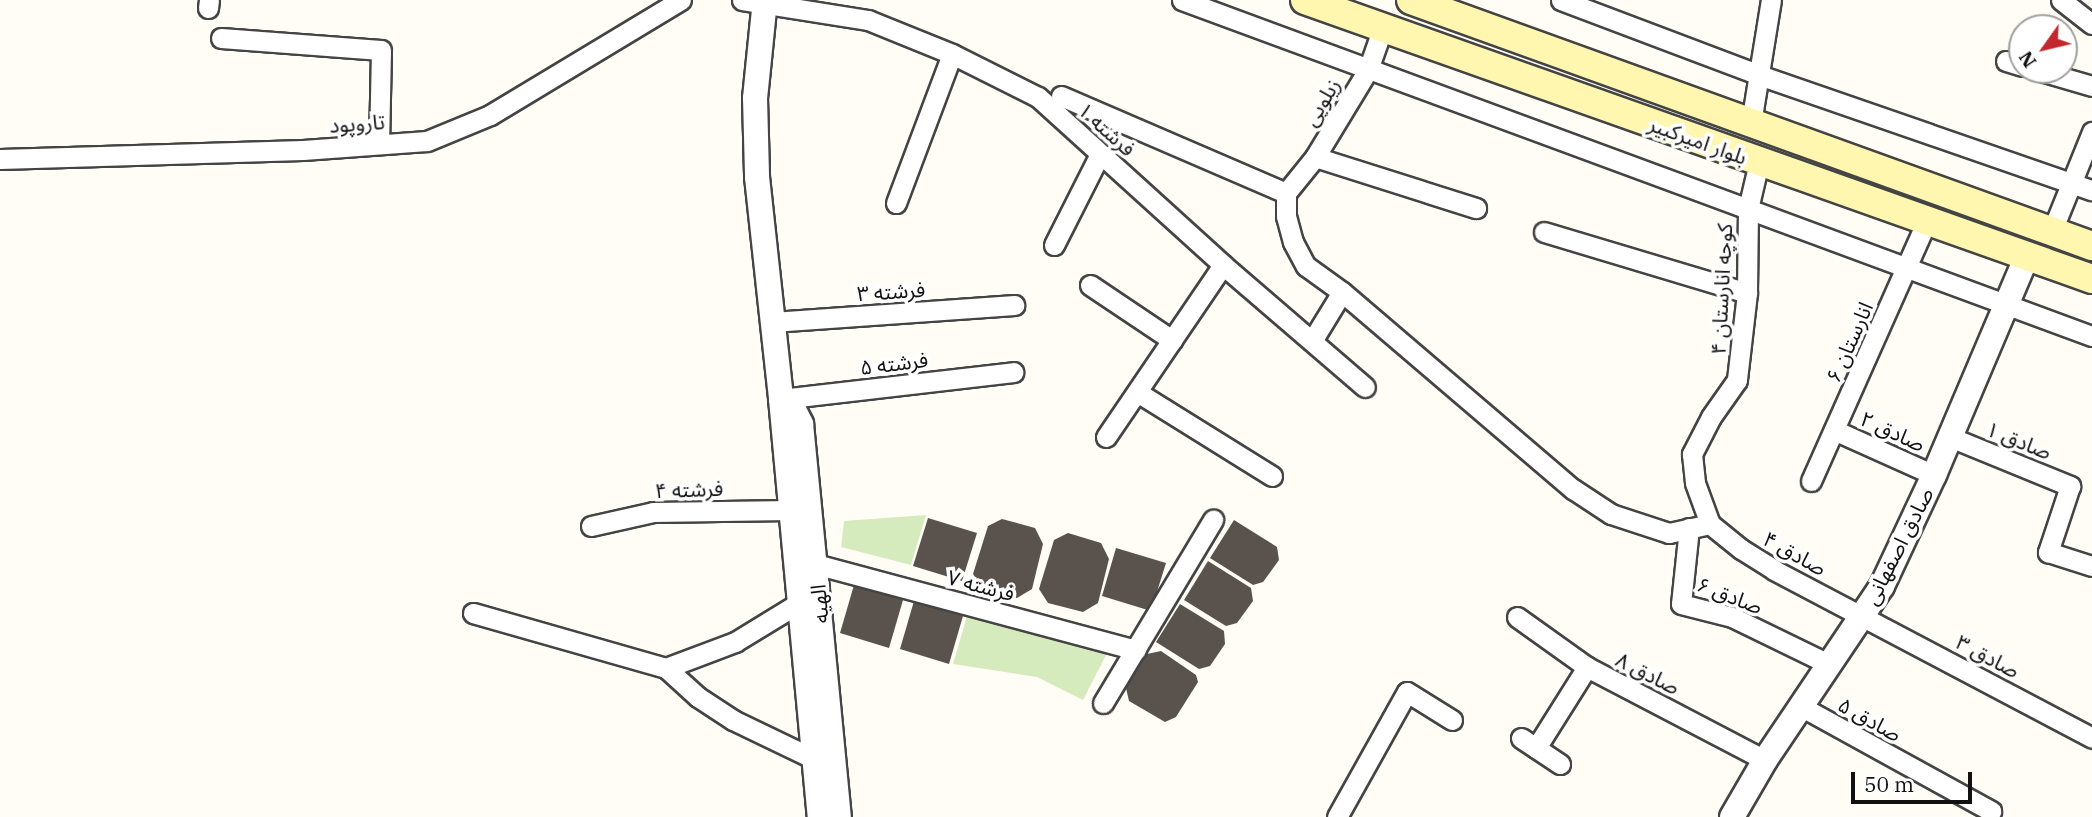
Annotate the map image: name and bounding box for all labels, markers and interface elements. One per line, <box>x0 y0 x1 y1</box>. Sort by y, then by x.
north arrow <box>2008 14 2078 84</box>
text: N <box>2013 47 2041 73</box>
street label: زیلویی <box>1297 74 1345 130</box>
street label: فرشته ۱ <box>1073 97 1141 161</box>
street label: تاروپود <box>328 108 386 138</box>
street label: بلوار امیرکبیر <box>1645 111 1751 169</box>
street label: کوچه انارستان ۴ <box>1705 223 1737 355</box>
street label: فرشته ۳ <box>856 276 926 306</box>
street label: انارستان ۶ <box>1820 298 1878 386</box>
street label: فرشته ۵ <box>858 346 930 380</box>
street label: صادق ۲ <box>1857 406 1929 456</box>
street label: صادق ۱ <box>1983 416 2055 464</box>
street label: فرشته ۴ <box>654 475 724 503</box>
street label: صادق اصفهانی <box>1858 483 1938 609</box>
street label: صادق ۴ <box>1759 525 1831 581</box>
street label: فرشته ۷ <box>945 564 1017 606</box>
street label: صادق ۶ <box>1694 571 1766 619</box>
street label: الهیه <box>805 583 833 625</box>
street label: صادق ۳ <box>1952 629 2024 683</box>
street label: صادق ۸ <box>1612 646 1684 700</box>
street label: صادق ۵ <box>1834 691 1906 747</box>
scale bar <box>1854 758 1975 802</box>
text: 50 m <box>1864 770 1914 798</box>

